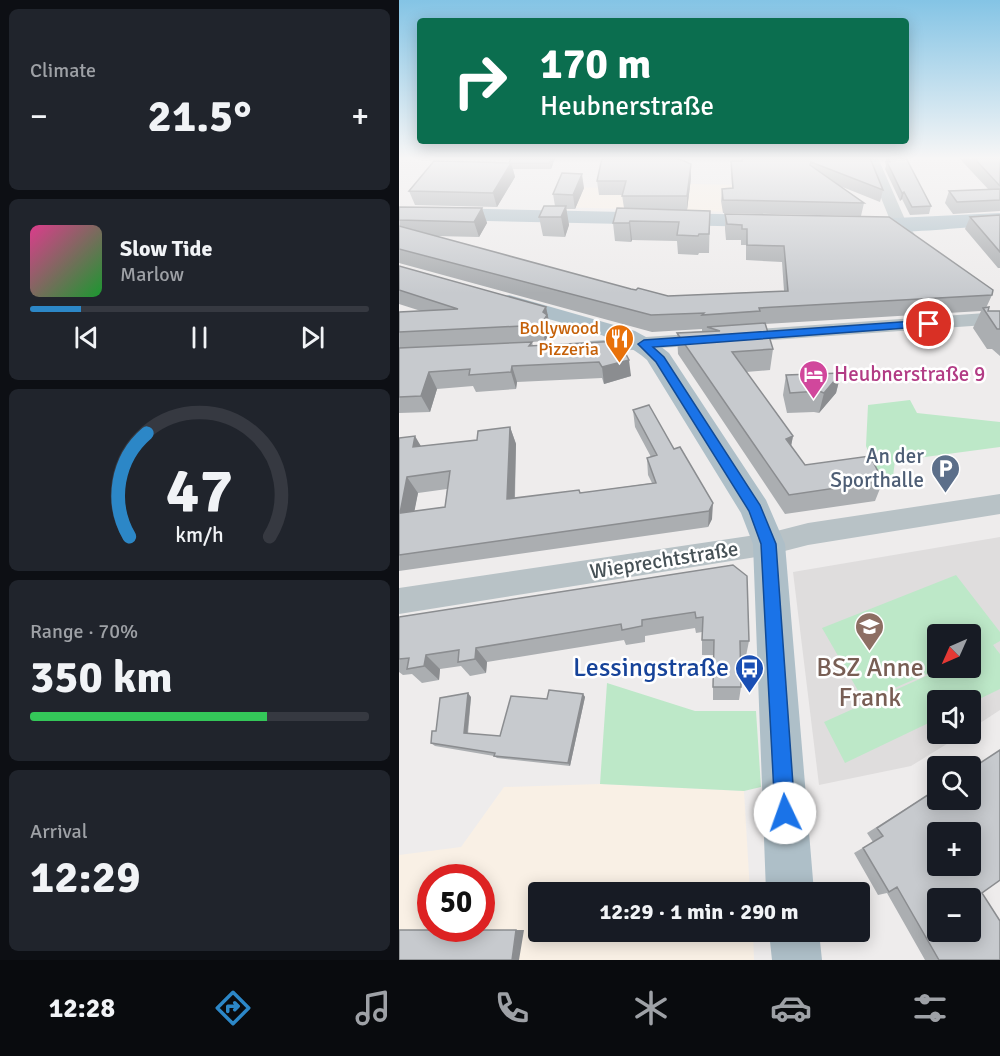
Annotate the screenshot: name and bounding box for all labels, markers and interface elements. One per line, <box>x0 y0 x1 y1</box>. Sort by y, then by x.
text: 170 m <box>540 39 651 90</box>
icon: right <box>441 42 519 120</box>
text: Climate <box>30 58 96 83</box>
text: 21.5° <box>148 89 251 144</box>
text: Heubnerstraße <box>540 90 714 123</box>
text: − <box>30 96 48 137</box>
text: + <box>351 96 369 137</box>
text: Slow Tide <box>120 235 212 262</box>
text: Marlow <box>120 262 184 287</box>
pin <box>903 298 954 349</box>
icon: arrive <box>912 307 945 340</box>
place label: Bollywood Pizzeria <box>519 317 599 360</box>
icon: previous <box>70 321 103 354</box>
icon: pause <box>183 321 216 354</box>
icon: next <box>296 321 329 354</box>
restaurant icon: Bollywood Pizzeria <box>604 322 636 364</box>
hotel icon: Heubnerstraße 9 <box>797 358 829 400</box>
place label: Heubnerstraße 9 <box>834 361 985 387</box>
place label: An der Sporthalle <box>830 443 924 493</box>
text: 47 <box>166 452 233 529</box>
parking icon: An der Sporthalle <box>929 452 961 494</box>
text: km/h <box>175 522 224 548</box>
street label: Wieprechtstraße <box>588 535 740 585</box>
school or university icon: BSZ Anne Frank <box>854 610 886 652</box>
text: Range · 70% <box>30 619 138 644</box>
north arrow <box>927 624 981 678</box>
map controls <box>927 624 981 942</box>
text: 350 km <box>30 650 173 705</box>
place label: Lessingstraße <box>573 652 729 684</box>
bus stop icon: Lessingstraße <box>734 652 766 694</box>
place label: BSZ Anne Frank <box>816 652 924 714</box>
button: sound <box>927 690 981 744</box>
button: search <box>927 756 981 810</box>
position arrow <box>753 781 817 845</box>
text: Arrival <box>30 819 88 844</box>
button: + <box>927 822 981 876</box>
text: 12:29 <box>30 850 140 905</box>
speed limit sign: 50 <box>417 864 495 942</box>
button: − <box>927 888 981 942</box>
text: 12:29 · 1 min · 290 m <box>599 898 799 925</box>
icon: directions <box>212 987 254 1029</box>
icon: music <box>352 987 394 1029</box>
icon: phone <box>491 987 533 1029</box>
icon: climate <box>630 987 672 1029</box>
icon: car <box>770 987 812 1029</box>
icon: filters <box>909 987 951 1029</box>
text: 12:28 <box>49 992 115 1025</box>

